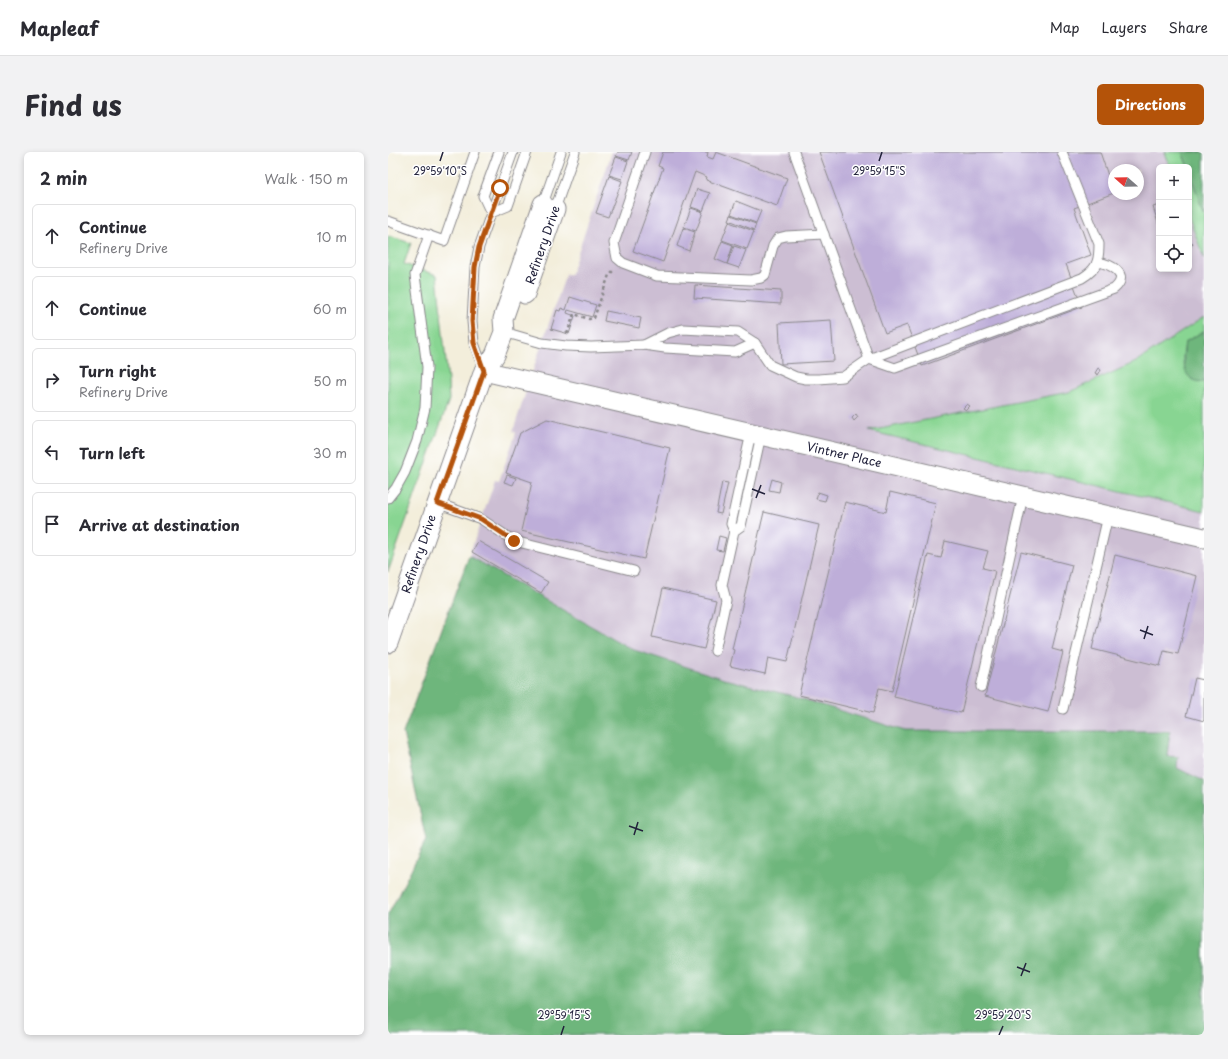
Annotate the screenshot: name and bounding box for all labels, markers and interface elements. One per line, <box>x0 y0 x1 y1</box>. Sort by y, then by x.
text: Mapleaf <box>20 14 98 42</box>
text: Map <box>1050 17 1080 38</box>
text: Layers <box>1102 17 1147 38</box>
text: Share <box>1169 17 1208 38</box>
text: Find us <box>24 83 122 126</box>
button: Directions <box>1097 84 1204 125</box>
text: 29°59'10"S <box>413 163 467 178</box>
text: 29°59'15"S <box>852 163 906 178</box>
north arrow <box>1108 164 1144 200</box>
map controls <box>1156 164 1192 272</box>
button: + <box>1156 164 1192 200</box>
text: 2 min <box>40 165 87 191</box>
text: Walk · 150 m <box>264 169 348 188</box>
route start <box>491 179 509 197</box>
button: − <box>1156 200 1192 236</box>
street label: Refinery Drive <box>520 203 564 286</box>
text: Continue <box>79 215 147 238</box>
icon: ahead <box>41 225 63 247</box>
text: 10 m <box>317 227 347 246</box>
button: locate <box>1156 236 1192 272</box>
text: Refinery Drive <box>79 238 168 257</box>
icon: ahead <box>41 297 63 319</box>
text: Continue <box>79 297 147 320</box>
text: 60 m <box>313 299 347 318</box>
text: Turn right <box>79 359 156 382</box>
icon: right <box>41 369 63 391</box>
text: 50 m <box>313 371 347 390</box>
text: Refinery Drive <box>79 382 168 401</box>
street label: Vintner Place <box>805 437 883 471</box>
icon: left <box>41 441 63 463</box>
text: Turn left <box>79 441 145 464</box>
text: 30 m <box>313 443 347 462</box>
street label: Refinery Drive <box>396 512 440 595</box>
icon: arrive <box>41 513 63 535</box>
text: Arrive at destination <box>79 513 240 536</box>
route end <box>505 532 523 550</box>
text: 29°59'15"S <box>537 1007 591 1022</box>
text: 29°59'20"S <box>975 1007 1031 1022</box>

